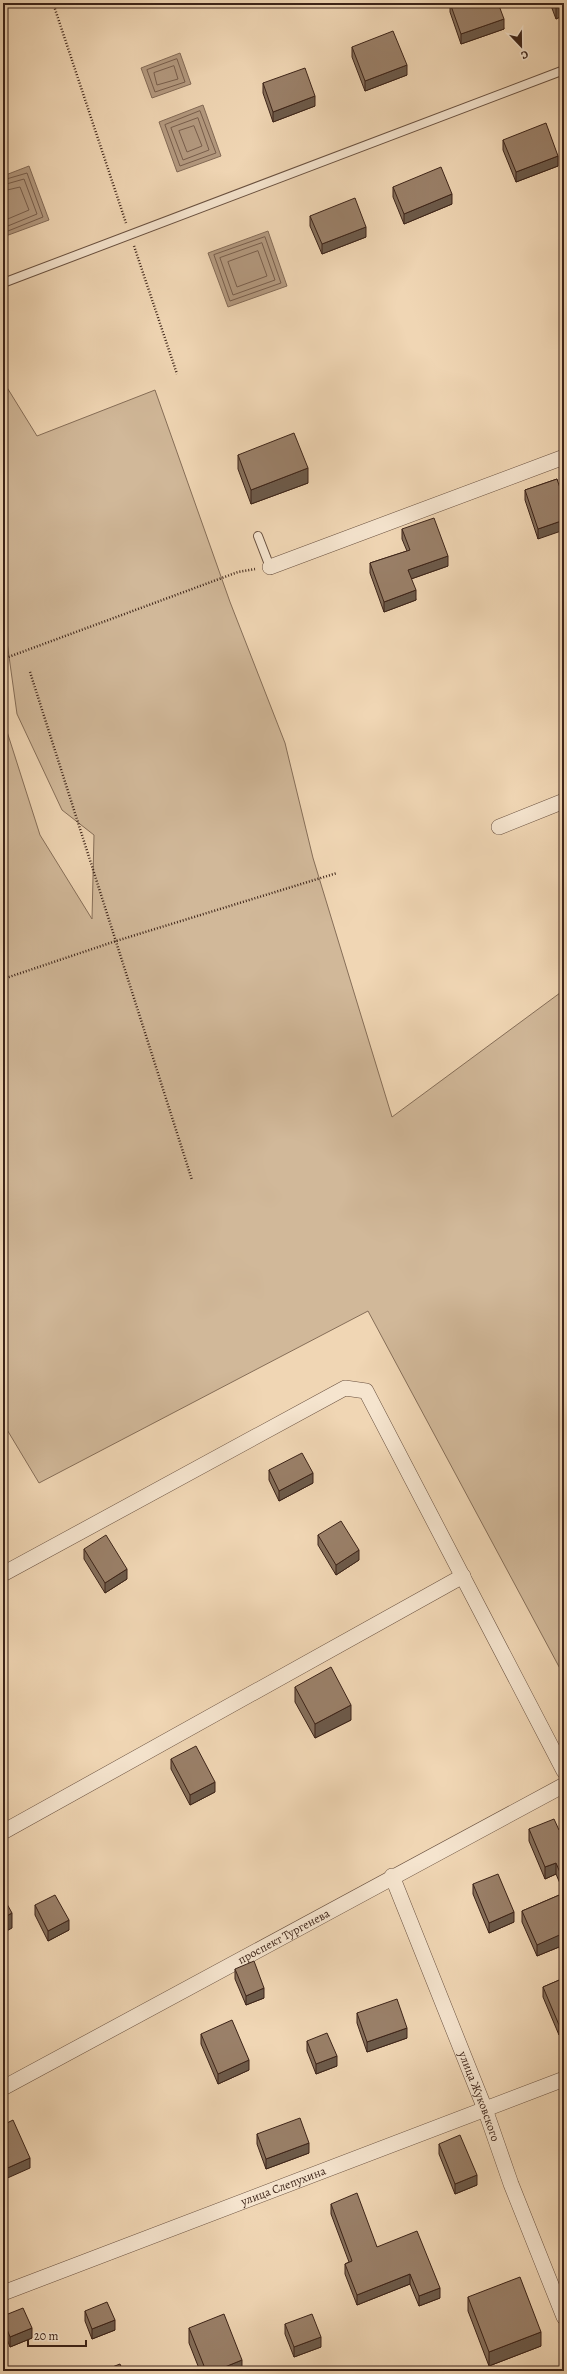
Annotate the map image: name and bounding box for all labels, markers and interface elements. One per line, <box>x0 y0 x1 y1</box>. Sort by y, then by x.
north arrow <box>501 26 541 66</box>
text: С <box>518 47 531 63</box>
street label: проспект Тургенева <box>235 1905 333 1968</box>
street label: улица Жуковского <box>454 2048 504 2144</box>
street label: улица Слепухина <box>238 2162 329 2210</box>
scale bar <box>28 2322 86 2348</box>
text: 20 m <box>34 2328 58 2344</box>

